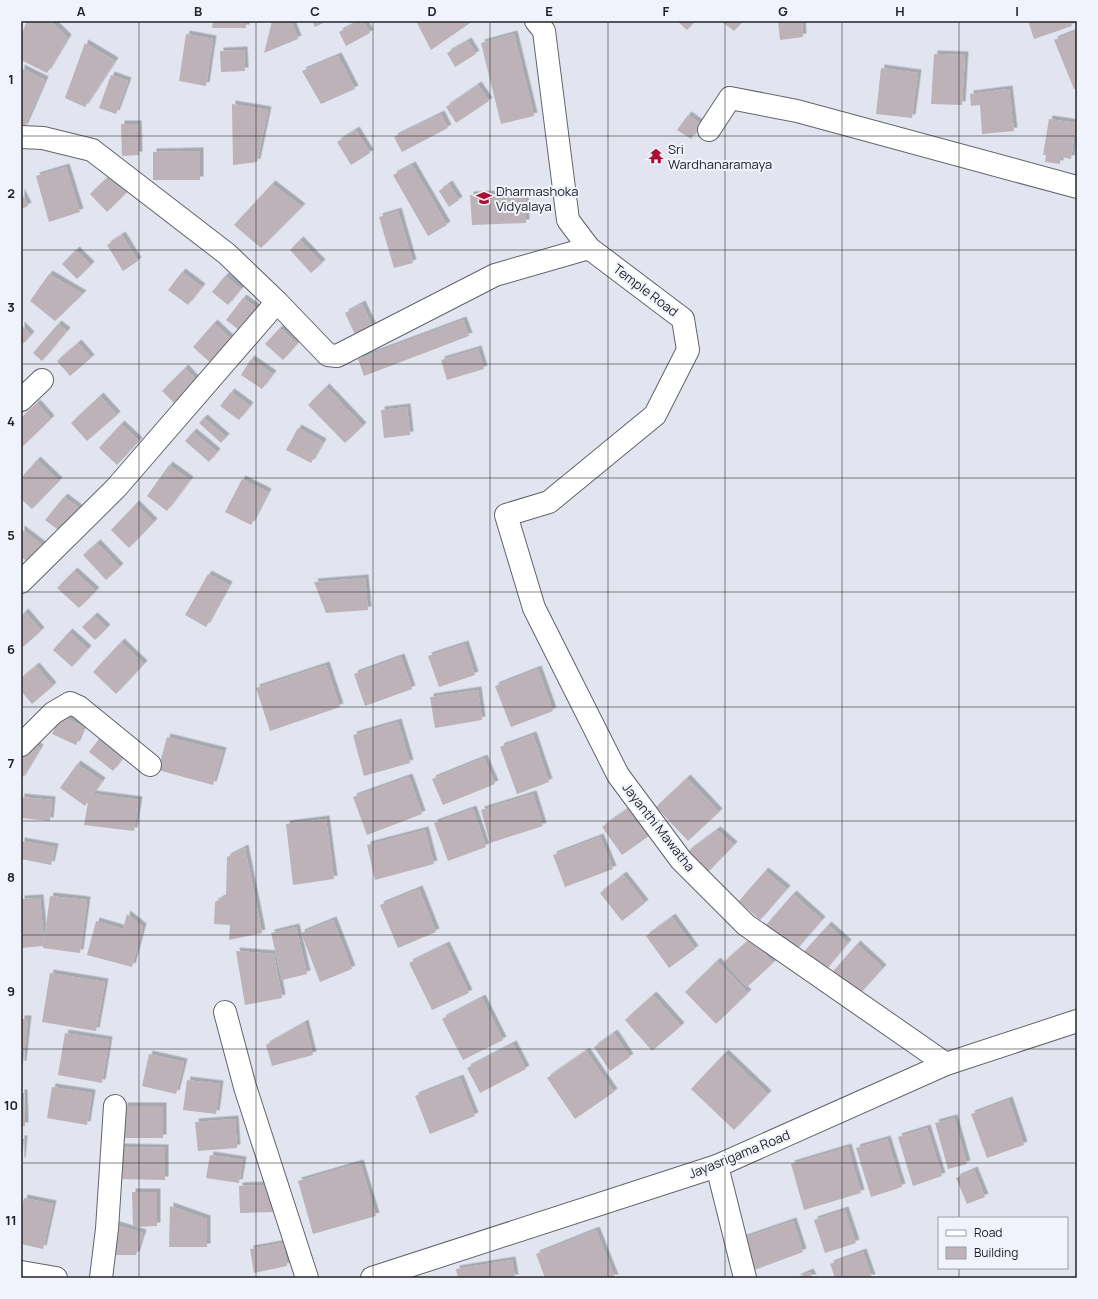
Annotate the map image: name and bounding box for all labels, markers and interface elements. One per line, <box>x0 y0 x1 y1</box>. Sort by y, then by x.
text: A <box>77 2 86 20</box>
text: B <box>194 2 202 20</box>
text: C <box>310 2 320 20</box>
text: D <box>427 2 437 20</box>
text: E <box>545 2 553 20</box>
text: F <box>663 2 670 20</box>
text: G <box>778 2 788 20</box>
text: H <box>895 2 905 20</box>
text: I <box>1015 2 1019 20</box>
text: 1 <box>8 70 14 88</box>
place label: Sri Wardhanaramaya <box>668 140 772 173</box>
temple icon: Sri Wardhanaramaya <box>647 147 665 165</box>
place label: Dharmashoka Vidyalaya <box>496 182 579 215</box>
text: 2 <box>7 184 15 202</box>
school or university icon: Dharmashoka Vidyalaya <box>475 189 493 207</box>
street label: Temple Road <box>610 260 682 320</box>
text: 3 <box>7 298 15 316</box>
text: 4 <box>7 412 15 430</box>
text: 5 <box>7 526 15 544</box>
text: 6 <box>7 640 15 658</box>
text: 7 <box>8 754 15 772</box>
street label: Jayanthi Mawatha <box>619 779 699 875</box>
text: 8 <box>7 868 15 886</box>
text: 9 <box>7 982 15 1000</box>
text: 10 <box>4 1096 18 1114</box>
street label: Jayasrigama Road <box>686 1125 792 1183</box>
text: 11 <box>5 1211 17 1229</box>
legend <box>938 1217 1068 1269</box>
text: Road <box>974 1224 1002 1241</box>
text: Building <box>974 1244 1018 1261</box>

